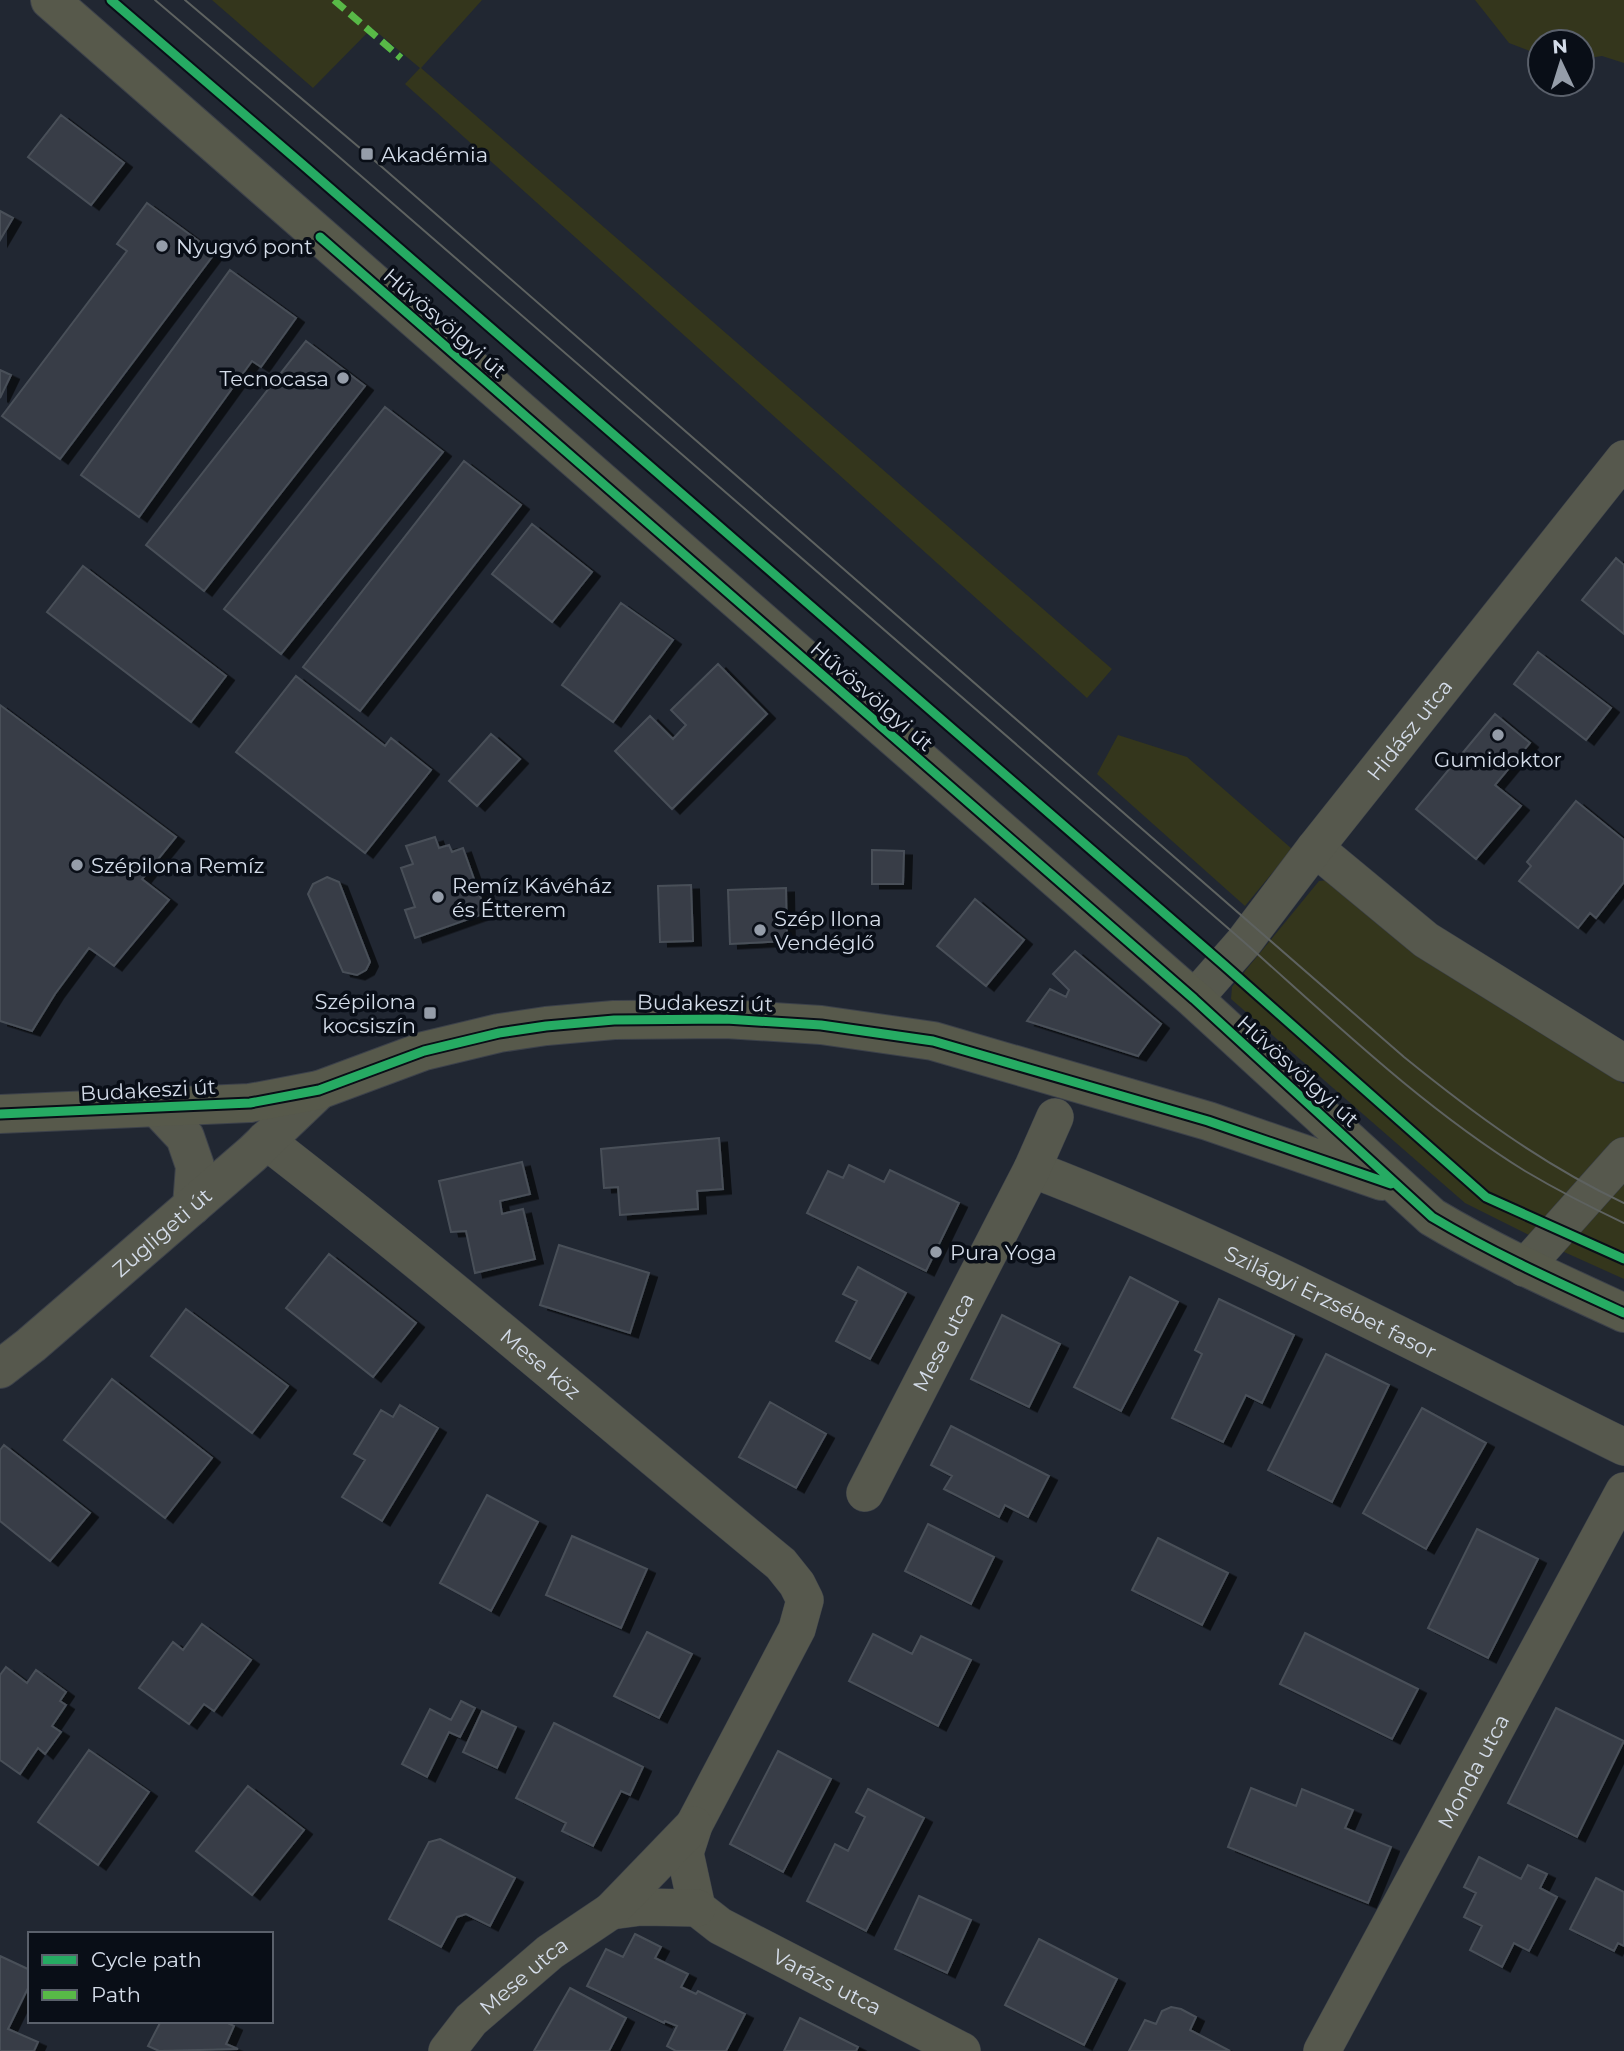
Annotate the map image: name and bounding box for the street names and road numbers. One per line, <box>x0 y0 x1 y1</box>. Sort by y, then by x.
street label: Hűvösvölgyi út <box>378 263 512 383</box>
street label: Hűvösvölgyi út <box>805 636 939 756</box>
street label: Hidász utca <box>1361 674 1457 785</box>
street label: Budakeszi út <box>637 989 773 1017</box>
street label: Hűvösvölgyi út <box>1232 1010 1364 1132</box>
street label: Budakeszi út <box>79 1074 217 1106</box>
street label: Zugligeti út <box>107 1182 216 1282</box>
street label: Szilágyi Erzsébet fasor <box>1221 1240 1441 1364</box>
street label: Mese utca <box>907 1288 979 1395</box>
street label: Mese köz <box>496 1323 586 1404</box>
street label: Monda utca <box>1432 1710 1514 1833</box>
street label: Mese utca <box>474 1931 572 2020</box>
street label: Varázs utca <box>769 1943 886 2020</box>

